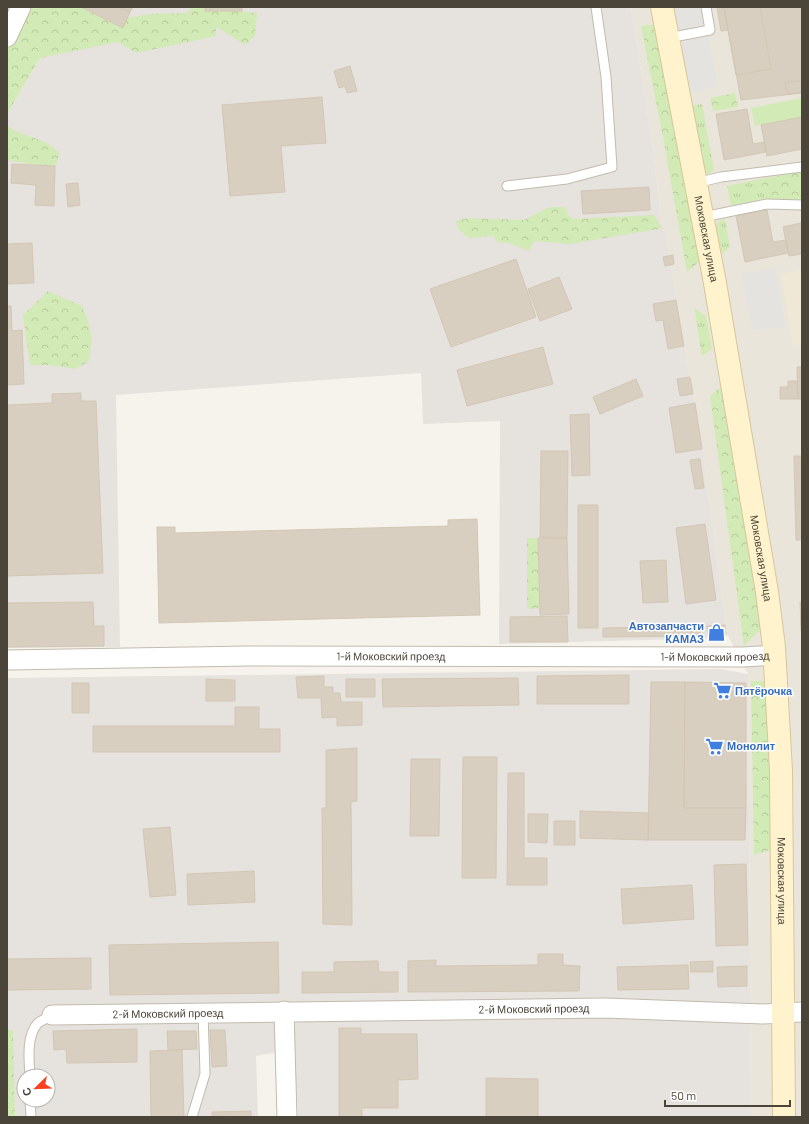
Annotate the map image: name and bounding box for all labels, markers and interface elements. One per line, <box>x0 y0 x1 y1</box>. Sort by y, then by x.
street label: Моковская улица <box>692 195 722 284</box>
street label: Моковская улица <box>748 514 775 603</box>
place label: Автозапчасти КАМАЗ <box>629 619 704 645</box>
shop icon: Автозапчасти КАМАЗ <box>707 622 727 642</box>
street label: 1-й Моковский проезд <box>660 648 770 663</box>
street label: 1-й Моковский проезд <box>336 649 446 662</box>
supermarket icon: Пятёрочка <box>712 681 732 701</box>
place label: Пятёрочка <box>735 684 793 697</box>
supermarket icon: Монолит <box>704 736 724 756</box>
place label: Монолит <box>727 739 776 752</box>
street label: Моковская улица <box>776 837 789 926</box>
street label: 2-й Моковский проезд <box>478 1001 590 1016</box>
street label: 2-й Моковский проезд <box>112 1006 224 1020</box>
north arrow <box>16 1068 56 1108</box>
scale bar <box>665 1082 790 1108</box>
text: С <box>19 1086 34 1098</box>
text: 50 m <box>671 1088 696 1102</box>

